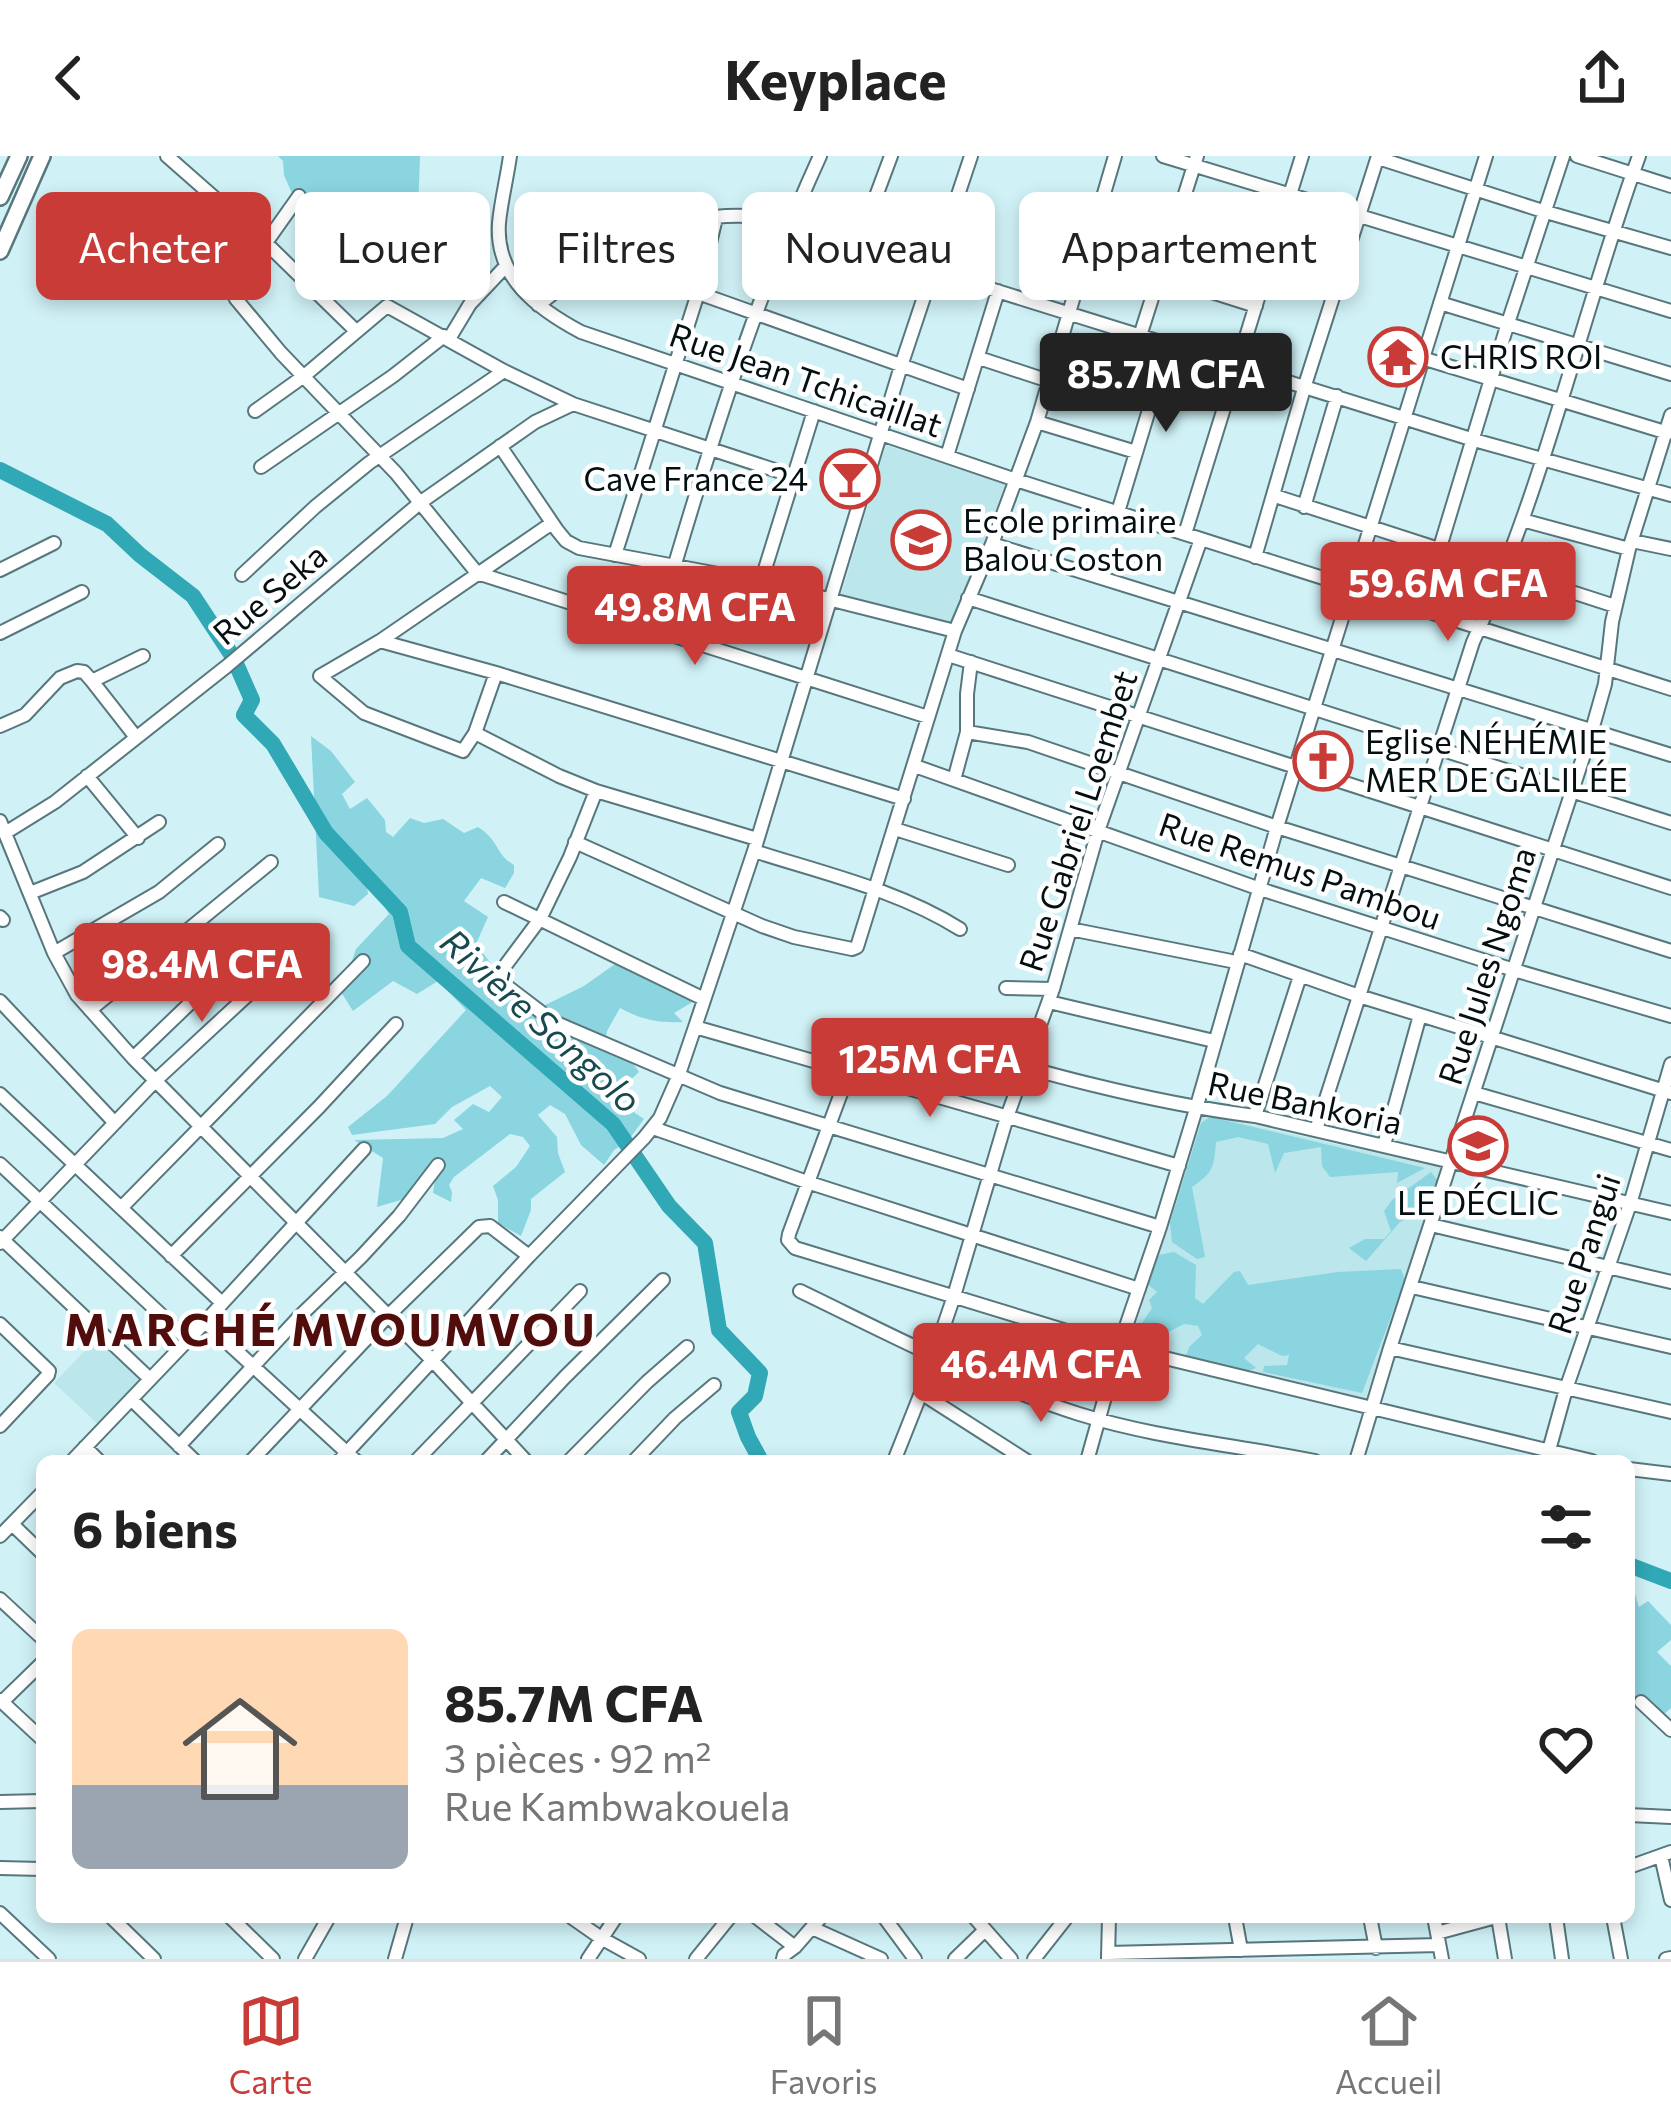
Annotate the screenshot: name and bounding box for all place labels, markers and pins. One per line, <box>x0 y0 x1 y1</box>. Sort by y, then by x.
temple icon: CHRIS ROI <box>1367 326 1429 388</box>
pin: 85.7M CFA <box>1029 333 1303 435</box>
place label: CHRIS ROI <box>1440 335 1602 376</box>
bar icon: Cave France 24 <box>819 448 881 510</box>
place label: Cave France 24 <box>583 457 808 498</box>
place label: Ecole primaire Balou Coston <box>963 499 1176 578</box>
school or university icon: Ecole primaire Balou Coston <box>890 509 952 571</box>
pin: 59.6M CFA <box>1311 542 1585 644</box>
pin: 49.8M CFA <box>558 566 832 668</box>
place label: Eglise NÉHÉMIE MER DE GALILÉE <box>1365 720 1628 799</box>
church icon: Eglise NÉHÉMIE MER DE GALILÉE <box>1292 730 1354 792</box>
pin: 98.4M CFA <box>65 923 339 1025</box>
pin: 125M CFA <box>806 1018 1054 1120</box>
school or university icon: LE DÉCLIC <box>1447 1115 1509 1177</box>
place label: LE DÉCLIC <box>1397 1181 1559 1222</box>
pin: 46.4M CFA <box>904 1323 1178 1425</box>

